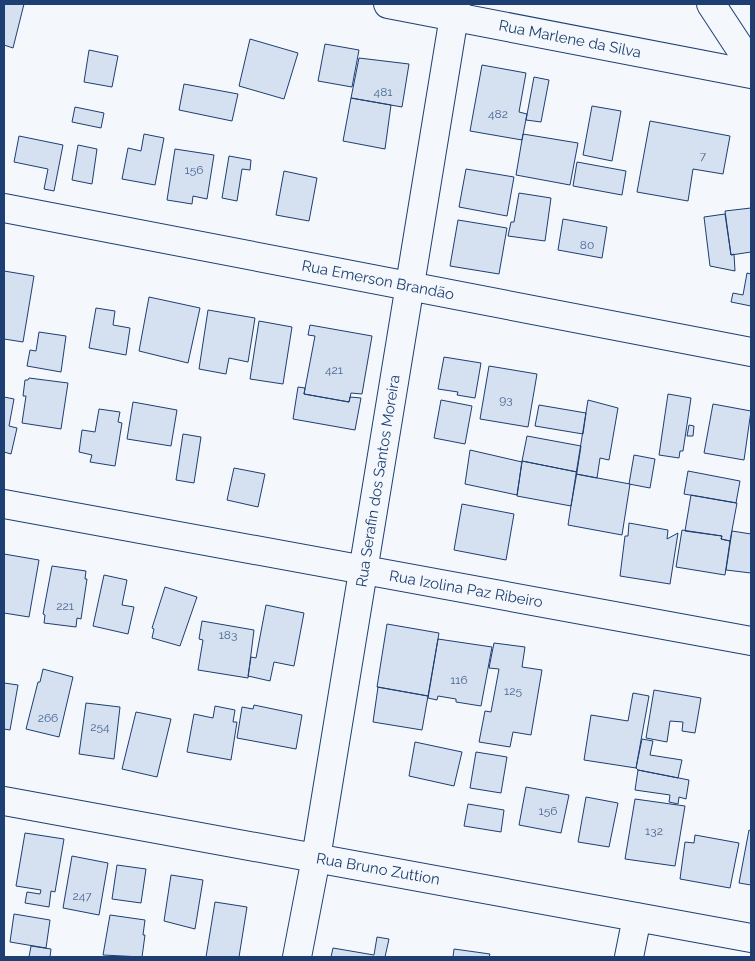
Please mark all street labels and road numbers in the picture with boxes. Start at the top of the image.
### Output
street label: Rua Marlene da Silva [497,16,643,62]
street label: Rua Emerson Brandão [300,256,456,304]
street label: Rua Serafin dos Santos Moreira [352,374,404,588]
street label: Rua Izolina Paz Ribeiro [388,567,544,611]
street label: Rua Bruno Zuttion [315,849,441,889]

